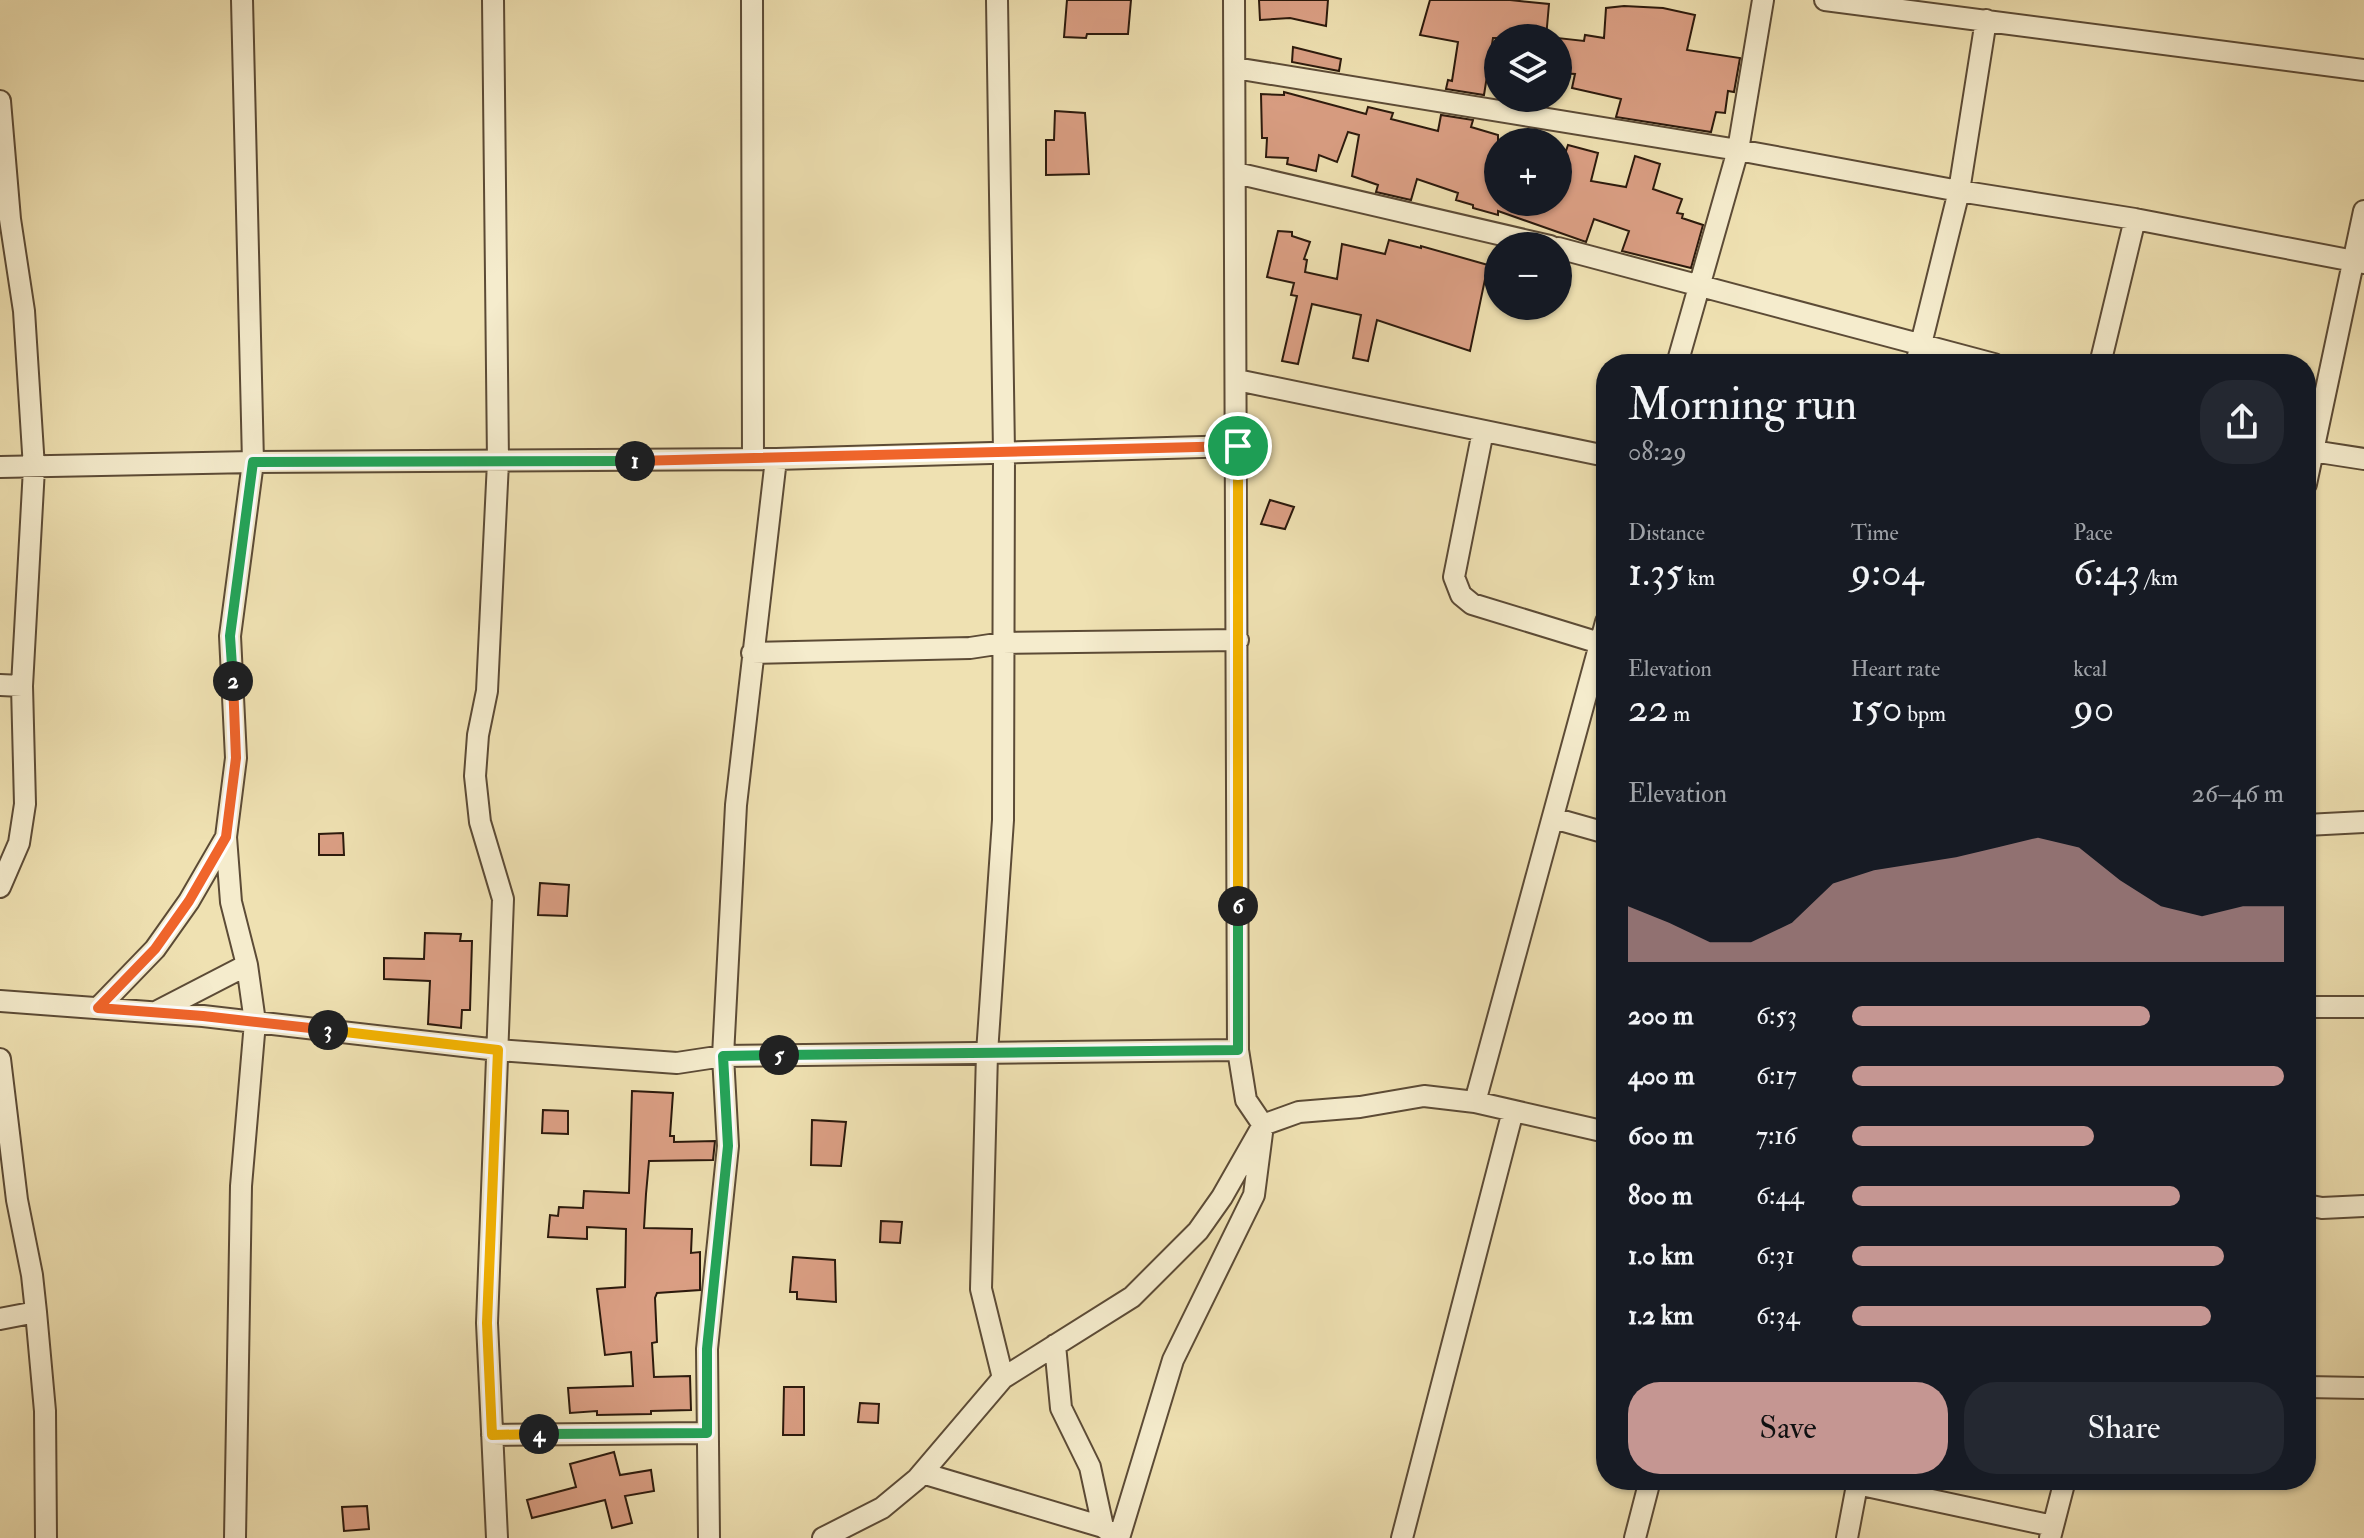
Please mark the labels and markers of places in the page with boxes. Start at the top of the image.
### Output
pin [1204,412,1272,480]
pin: 1 [615,441,655,481]
pin: 2 [213,661,253,701]
pin: 6 [1218,886,1258,926]
pin: 3 [308,1010,348,1050]
pin: 5 [759,1035,799,1075]
pin: 4 [519,1414,559,1454]

